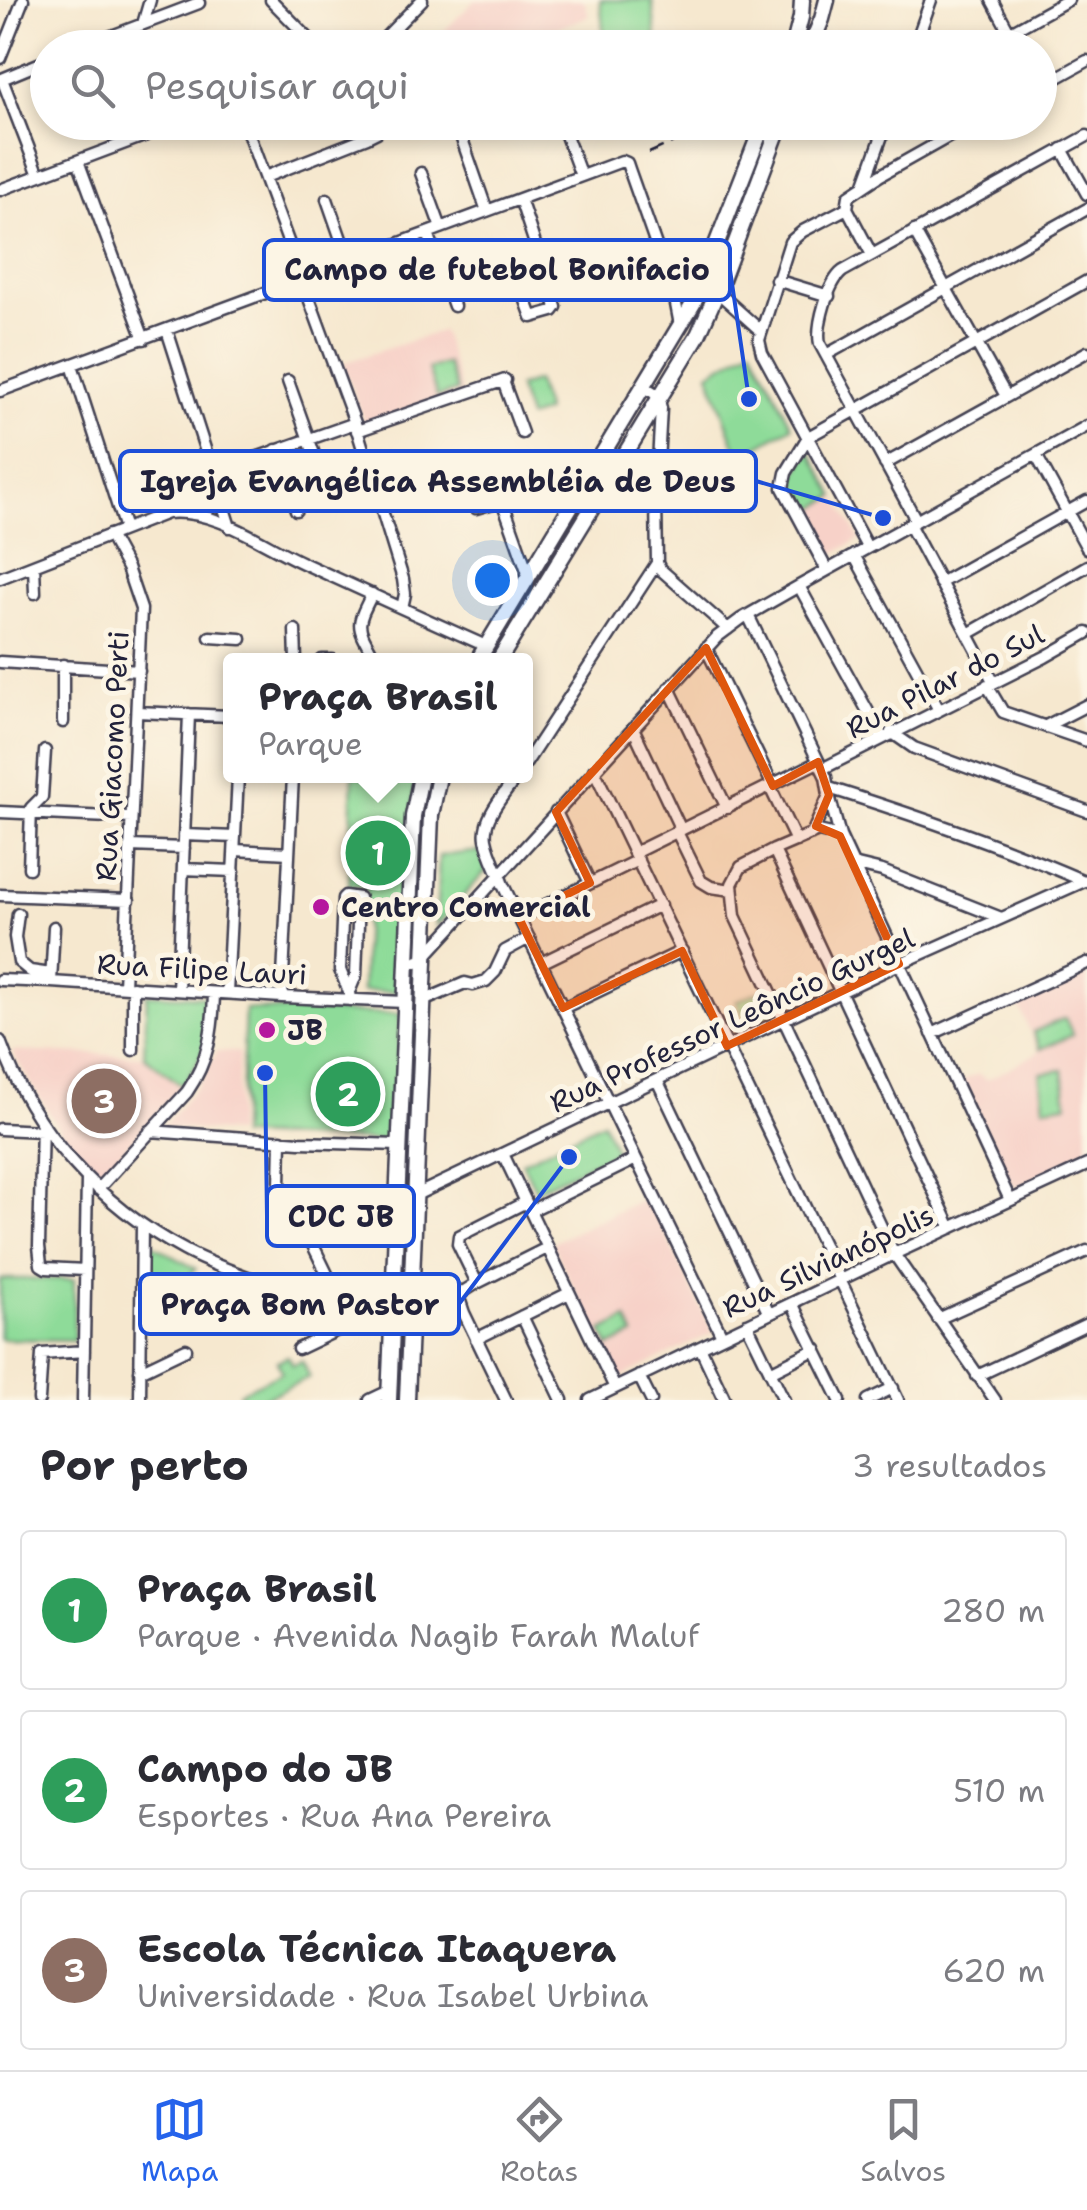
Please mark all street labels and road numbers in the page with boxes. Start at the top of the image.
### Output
street label: Rua Pilar do Sul [840,615,1051,747]
street label: Rua Giacomo Perti [86,630,138,882]
street label: Rua Professor Leôncio Gurgel [544,918,921,1121]
street label: Rua Filipe Lauri [96,945,308,993]
street label: Rua Silvianópolis [716,1195,940,1327]

